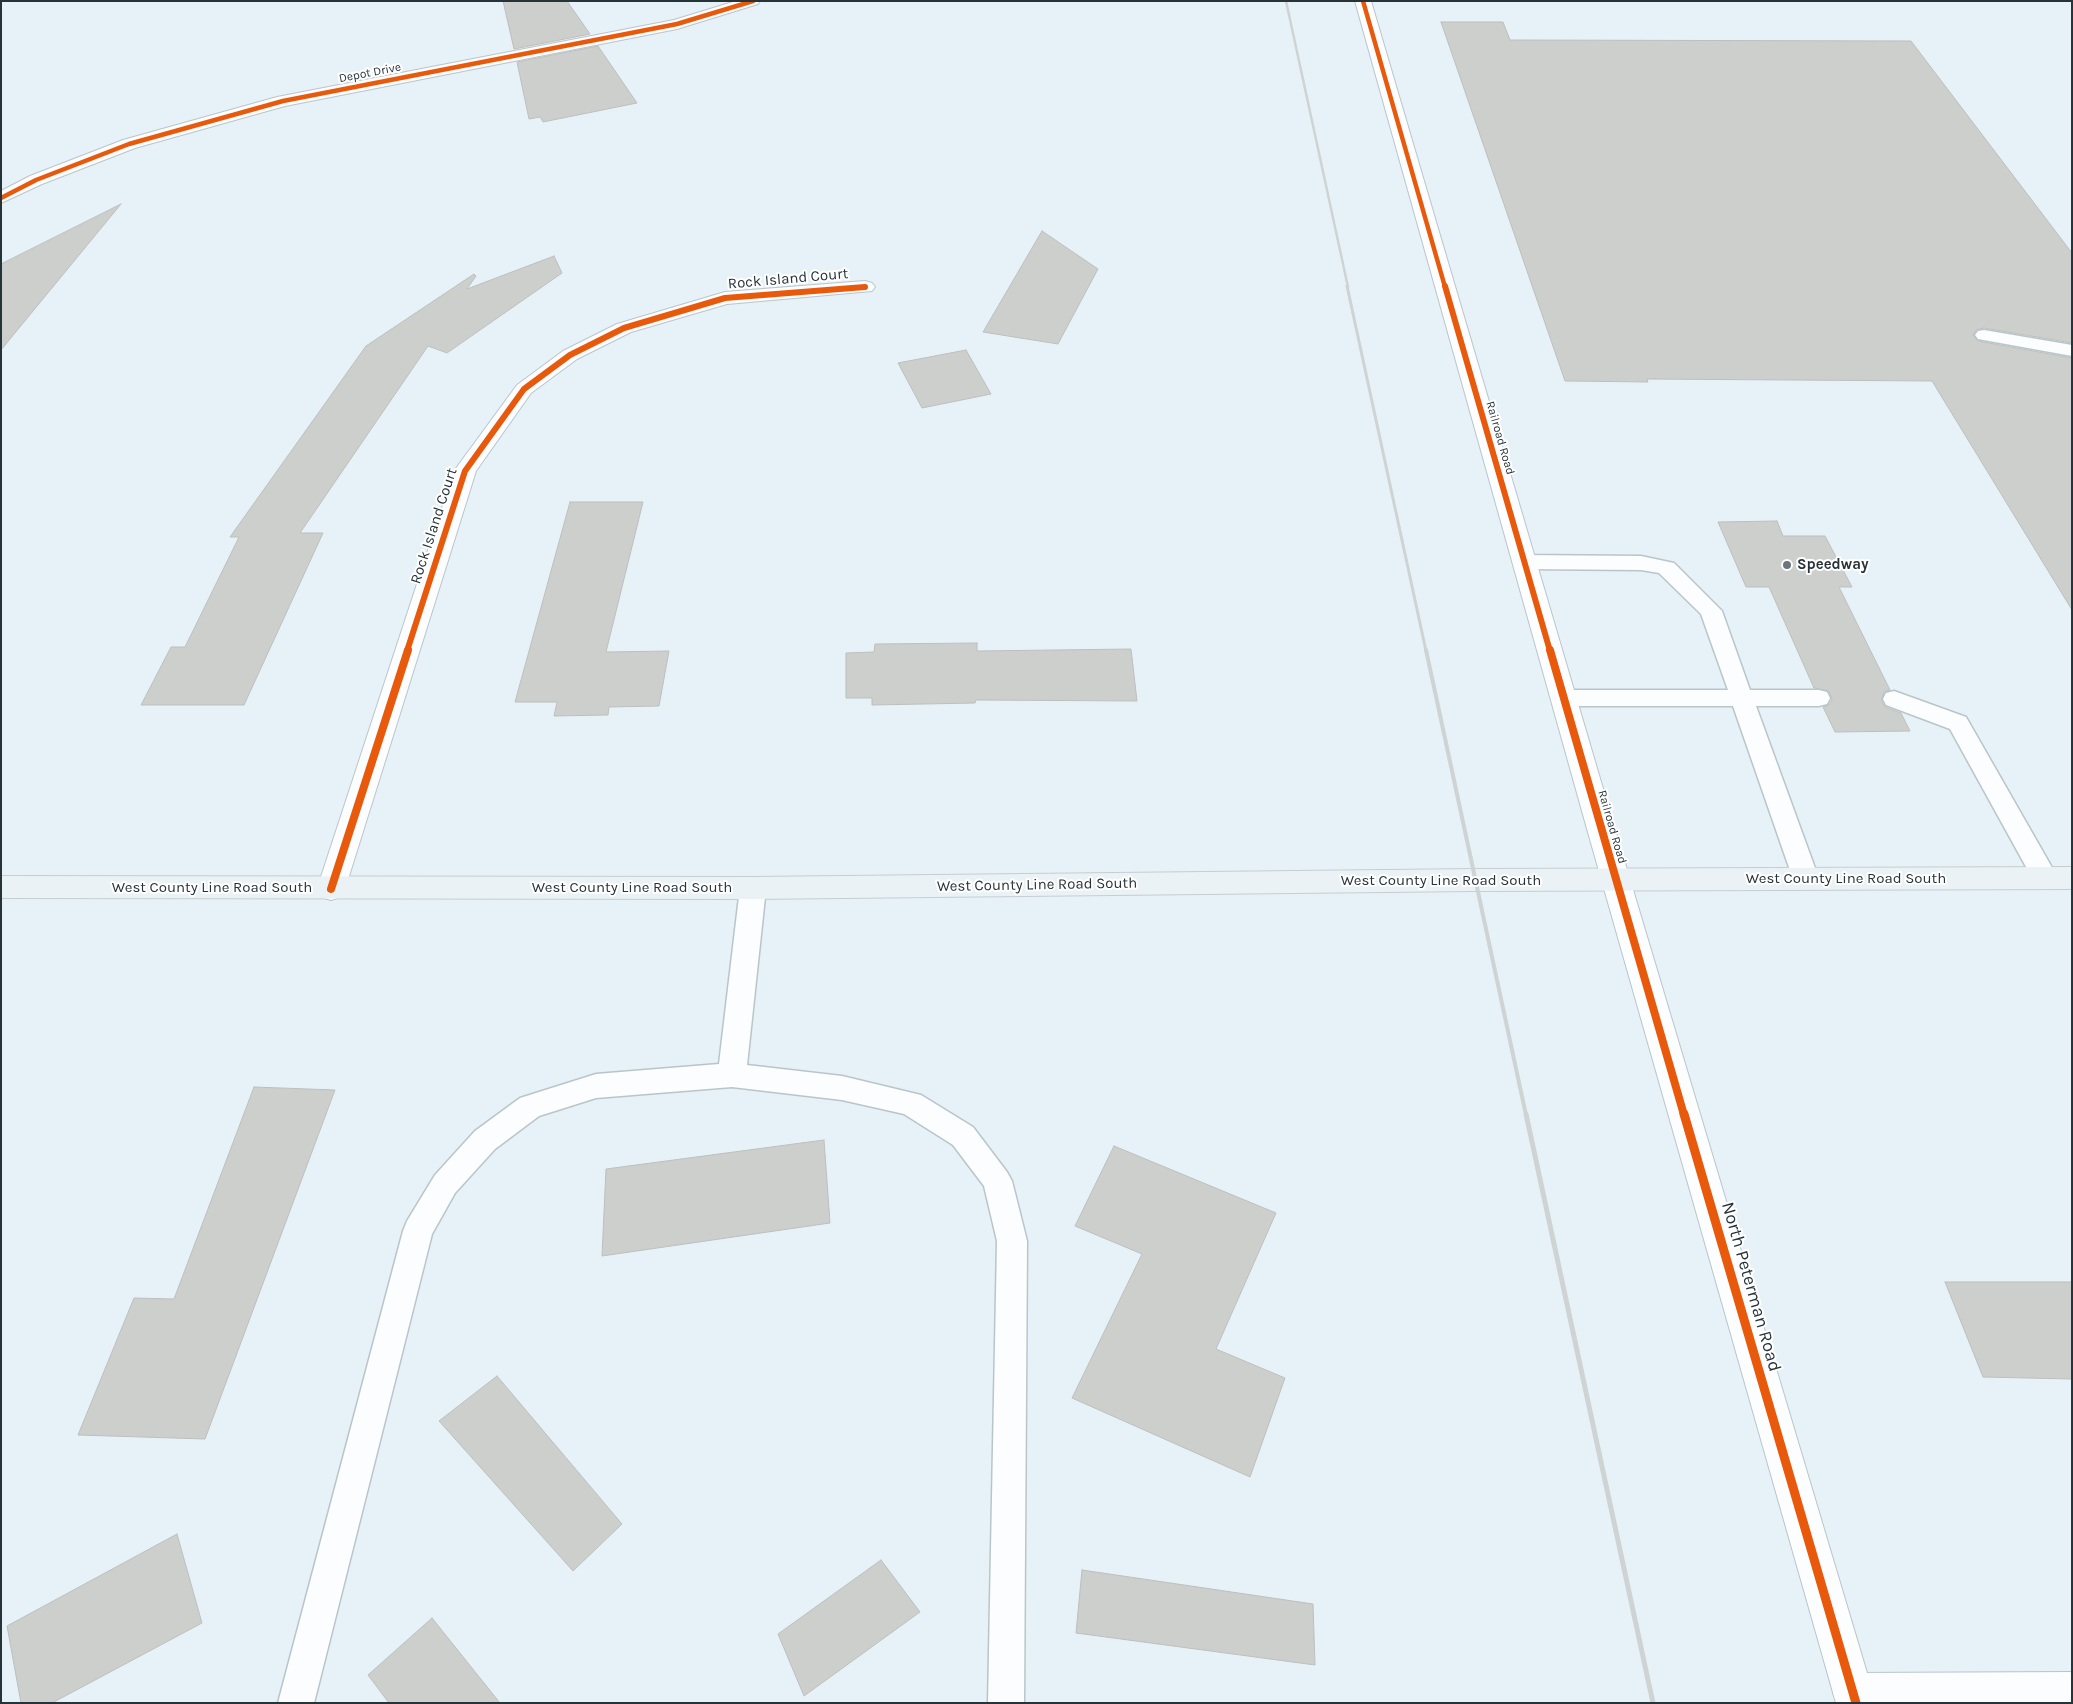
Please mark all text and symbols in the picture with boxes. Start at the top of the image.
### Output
street label: Depot Drive [338,60,402,86]
street label: Rock Island Court [727,265,849,293]
street label: Railroad Road [1483,399,1517,477]
street label: Rock Island Court [407,466,461,586]
place label: Speedway [1797,556,1869,574]
marker: Speedway [1781,559,1793,571]
street label: Railroad Road [1595,788,1629,866]
street label: West County Line Road South [1746,870,1946,888]
street label: West County Line Road South [1341,872,1541,890]
street label: West County Line Road South [937,874,1137,896]
street label: West County Line Road South [112,879,312,897]
street label: West County Line Road South [532,879,732,897]
street label: North Peterman Road [1716,1200,1786,1374]

